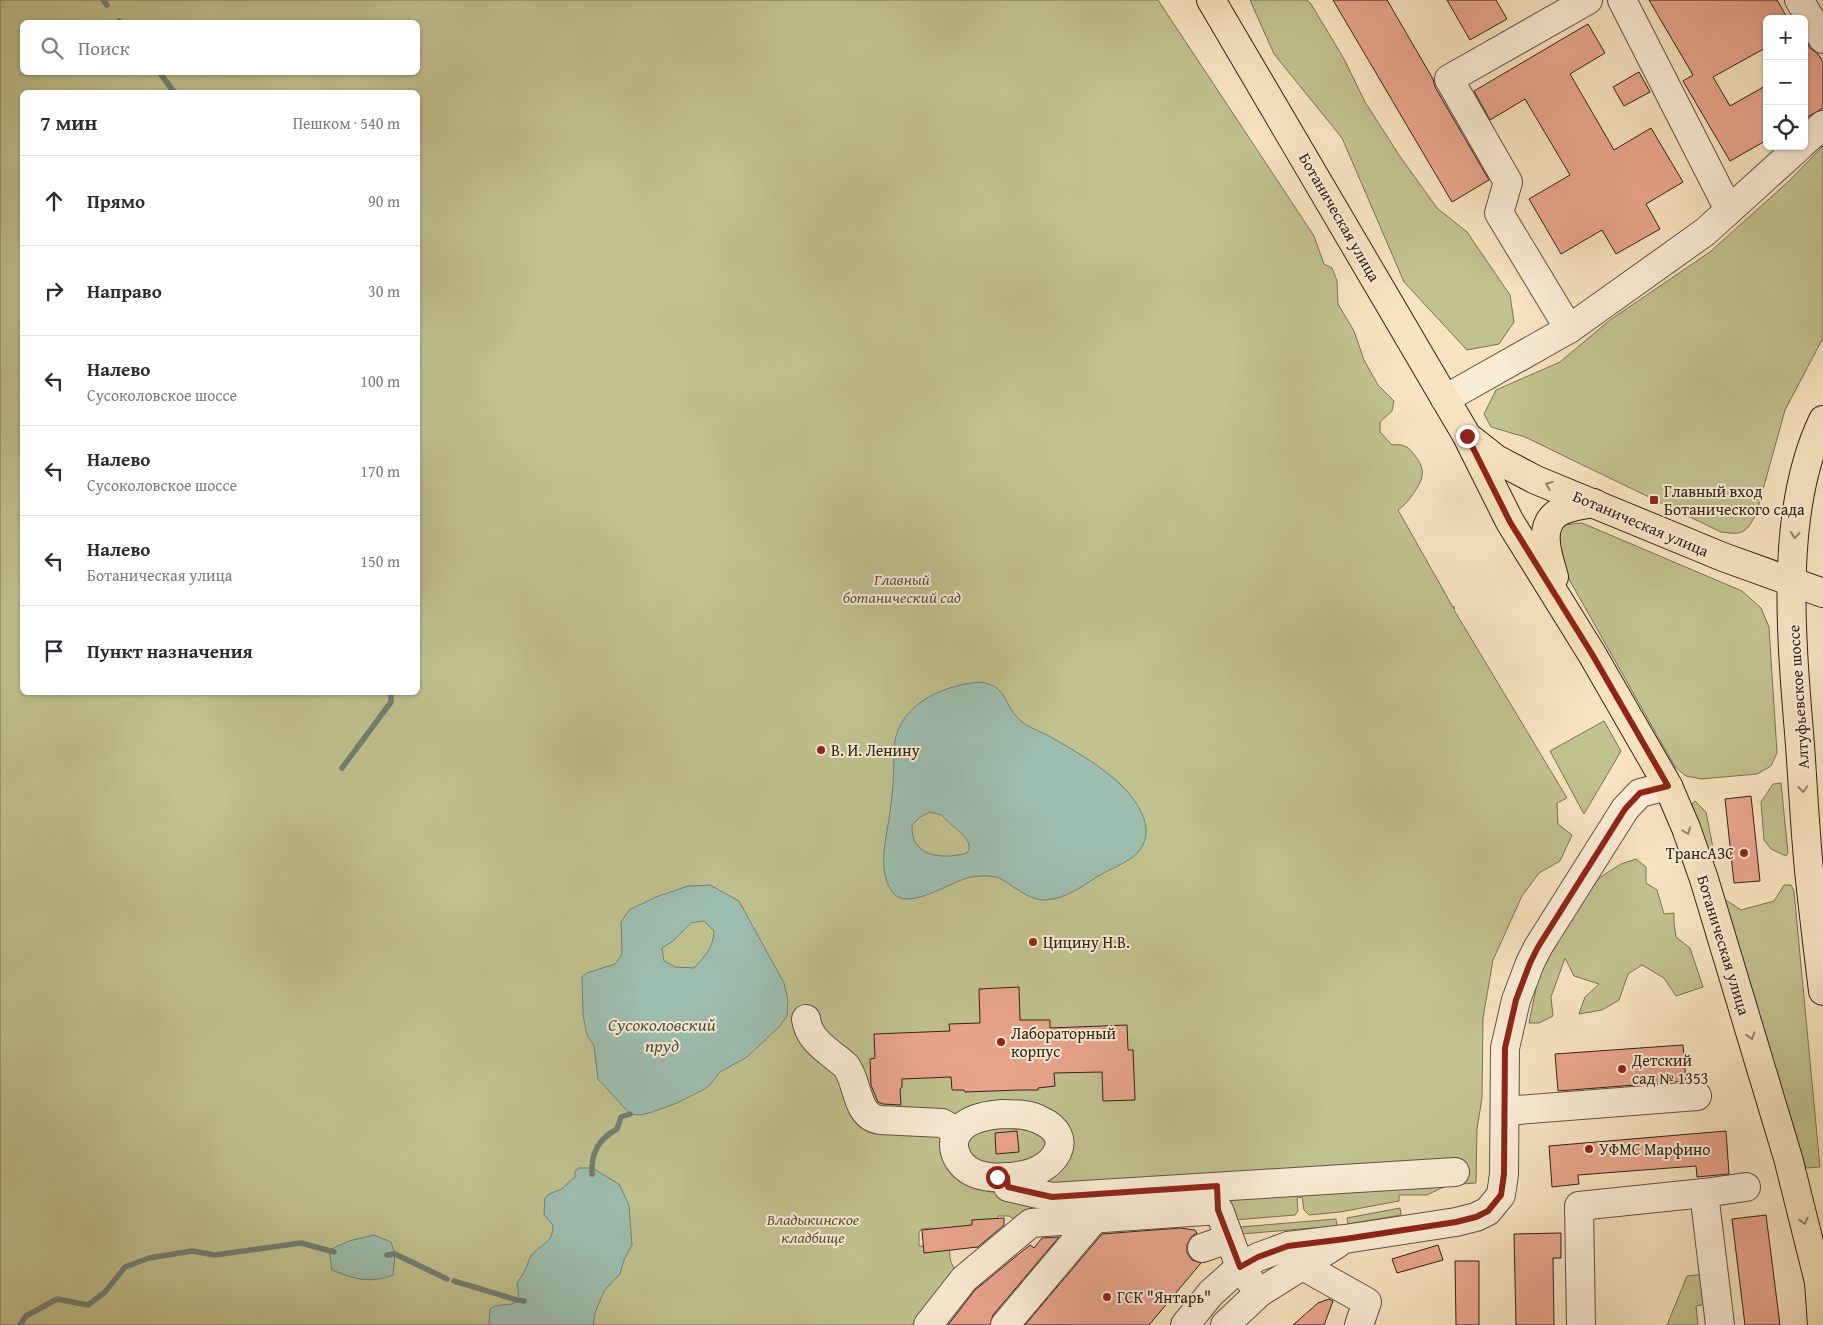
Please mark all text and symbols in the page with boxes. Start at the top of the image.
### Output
map controls [1763,15,1808,150]
button: + [1763,15,1808,60]
search box [20,20,420,75]
icon: search [38,34,66,62]
text: Поиск [78,34,130,62]
button: − [1763,60,1808,105]
button: locate [1763,105,1808,150]
text: 7 мин [40,107,97,138]
text: Пешком · 540 m [293,111,400,135]
street label: Ботаническая улица [1293,148,1387,286]
icon: ahead [40,187,68,215]
text: Прямо [87,187,145,215]
text: 90 m [368,189,400,213]
icon: right [40,277,68,305]
text: Направо [87,277,162,305]
text: 30 m [368,279,400,303]
text: Налево [87,355,150,383]
icon: left [40,367,68,395]
text: 100 m [360,369,400,393]
text: Сусоколовское шоссе [87,383,237,407]
route end [1456,425,1479,448]
text: Налево [87,445,150,473]
icon: left [40,457,68,485]
text: 170 m [360,459,400,483]
text: Сусоколовское шоссе [87,473,237,497]
place label: Главный вход Ботанического сада [1664,479,1805,521]
one-way arrow [1545,481,1554,491]
street label: Ботаническая улица [1569,484,1713,563]
marker: Главный вход Ботанического сада [1648,494,1660,506]
one-way arrow [1789,531,1800,539]
text: Налево [87,535,150,563]
icon: left [40,547,68,575]
text: 150 m [360,549,400,573]
text: Ботаническая улица [87,563,232,587]
park label: Главный ботанический сад [843,567,961,609]
street label: Алтуфьевское шоссе [1781,624,1815,770]
icon: arrive [40,637,68,665]
text: Пункт назначения [87,637,253,665]
place label: В. И. Ленину [831,738,920,762]
marker: В. И. Ленину [815,744,827,756]
one-way arrow [1798,785,1809,793]
one-way arrow [1681,826,1691,835]
place label: ТрансАЗС [1666,841,1734,865]
marker: ТрансАЗС [1738,847,1750,859]
street label: Ботаническая улица [1691,872,1757,1018]
place label: Цицину Н.В. [1043,930,1130,954]
marker: Цицину Н.В. [1027,936,1039,948]
water label: Сусоколовский пруд [608,1011,716,1059]
place label: Лабораторный корпус [1011,1021,1116,1063]
one-way arrow [1746,1031,1756,1040]
marker: Лабораторный корпус [995,1036,1007,1048]
place label: Детский сад № 1353 [1631,1048,1708,1090]
marker: Детский сад № 1353 [1616,1063,1628,1075]
place label: УФМС Марфино [1599,1137,1710,1161]
marker: УФМС Марфино [1583,1143,1595,1155]
route start [986,1166,1009,1189]
park label: Владыкинское кладбище [766,1207,860,1249]
one-way arrow [1798,1217,1809,1226]
place label: ГСК "Янтарь" [1117,1285,1211,1309]
marker: ГСК "Янтарь" [1101,1291,1113,1303]

